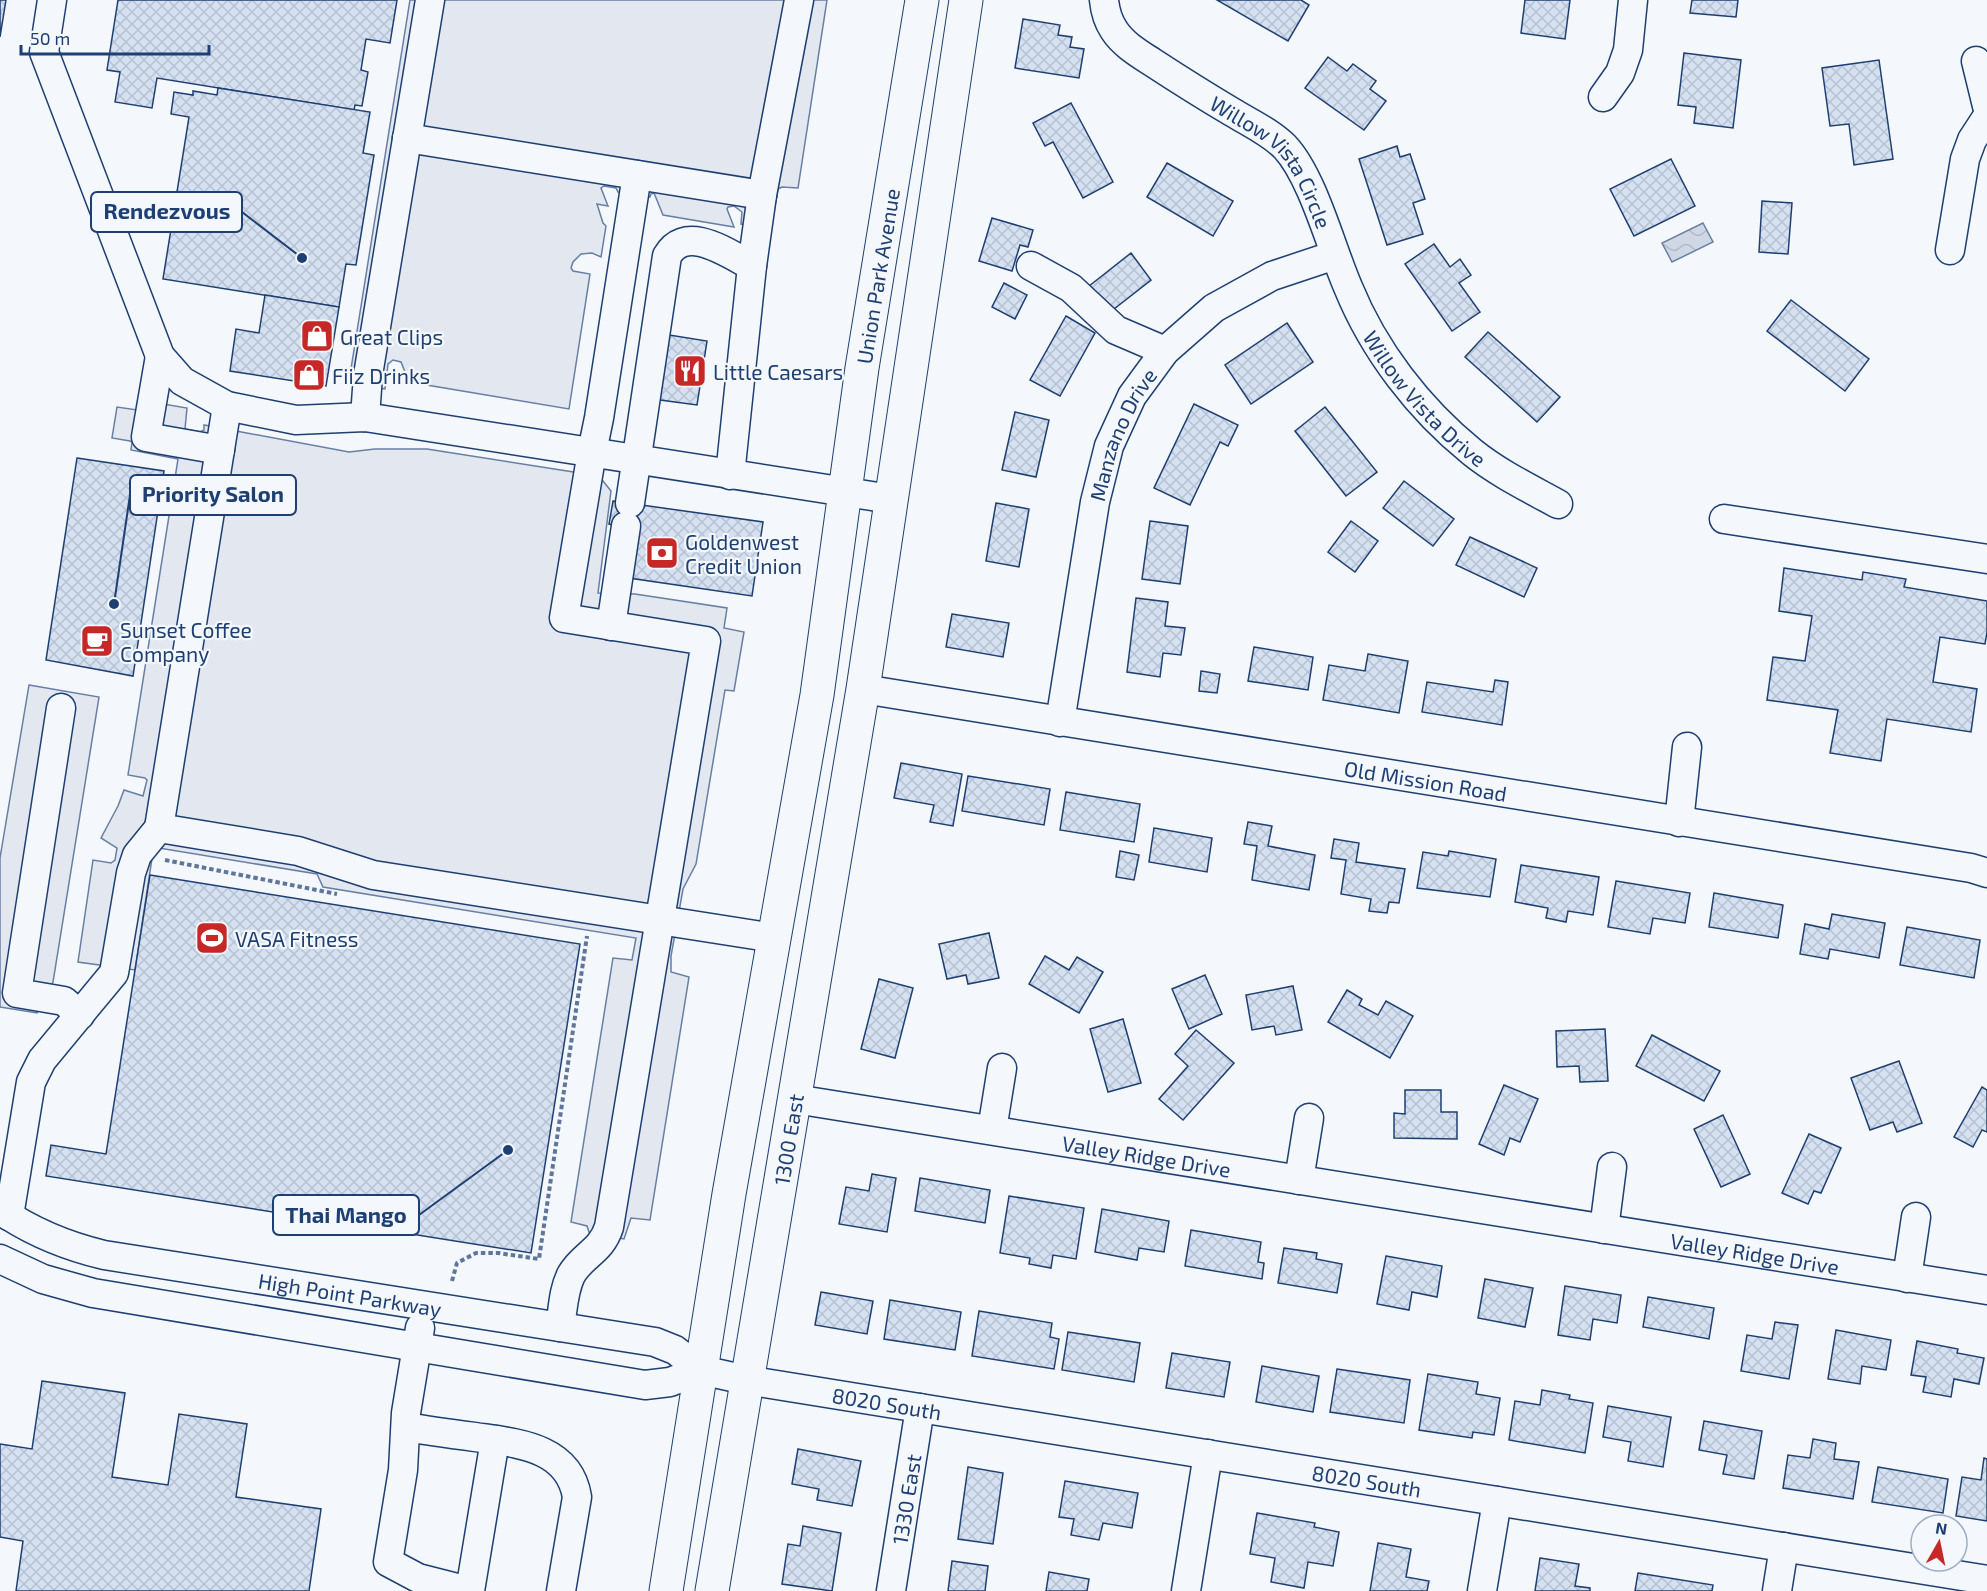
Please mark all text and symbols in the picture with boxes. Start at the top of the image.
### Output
scale bar [21,18,208,56]
text: 50 m [30,27,70,49]
street label: Willow Vista Circle [1206,90,1337,232]
street label: Union Park Avenue [850,186,904,366]
callout: Rendezvous [91,192,242,232]
text: Rendezvous [104,197,230,223]
shop icon: Great Clips [299,318,335,354]
place label: Great Clips [340,324,443,349]
street label: Willow Vista Drive [1359,326,1491,471]
restaurant icon: Little Caesars [672,353,708,389]
shop icon: Fiiz Drinks [291,357,327,393]
place label: Little Caesars [713,359,843,384]
place label: Fiiz Drinks [332,363,430,388]
street label: Manzano Drive [1083,363,1161,503]
callout: Priority Salon [130,475,296,515]
text: Priority Salon [142,480,284,507]
place label: Goldenwest Credit Union [685,529,802,578]
bank icon: Goldenwest Credit Union [644,535,680,571]
place label: Sunset Coffee Company [120,617,252,666]
cafe icon: Sunset Coffee Company [79,623,115,659]
street label: Old Mission Road [1343,754,1509,805]
sports icon: VASA Fitness [194,920,230,956]
place label: VASA Fitness [235,926,359,951]
street label: 1300 East [768,1092,808,1187]
street label: Valley Ridge Drive [1060,1129,1233,1181]
callout: Thai Mango [273,1195,419,1235]
text: Thai Mango [285,1201,407,1227]
street label: Valley Ridge Drive [1669,1227,1841,1279]
street label: High Point Parkway [257,1267,443,1321]
street label: 8020 South [830,1382,944,1424]
street label: 1330 East [886,1452,925,1546]
street label: 8020 South [1310,1459,1423,1501]
north arrow [1909,1513,1969,1573]
text: N [1934,1517,1949,1538]

